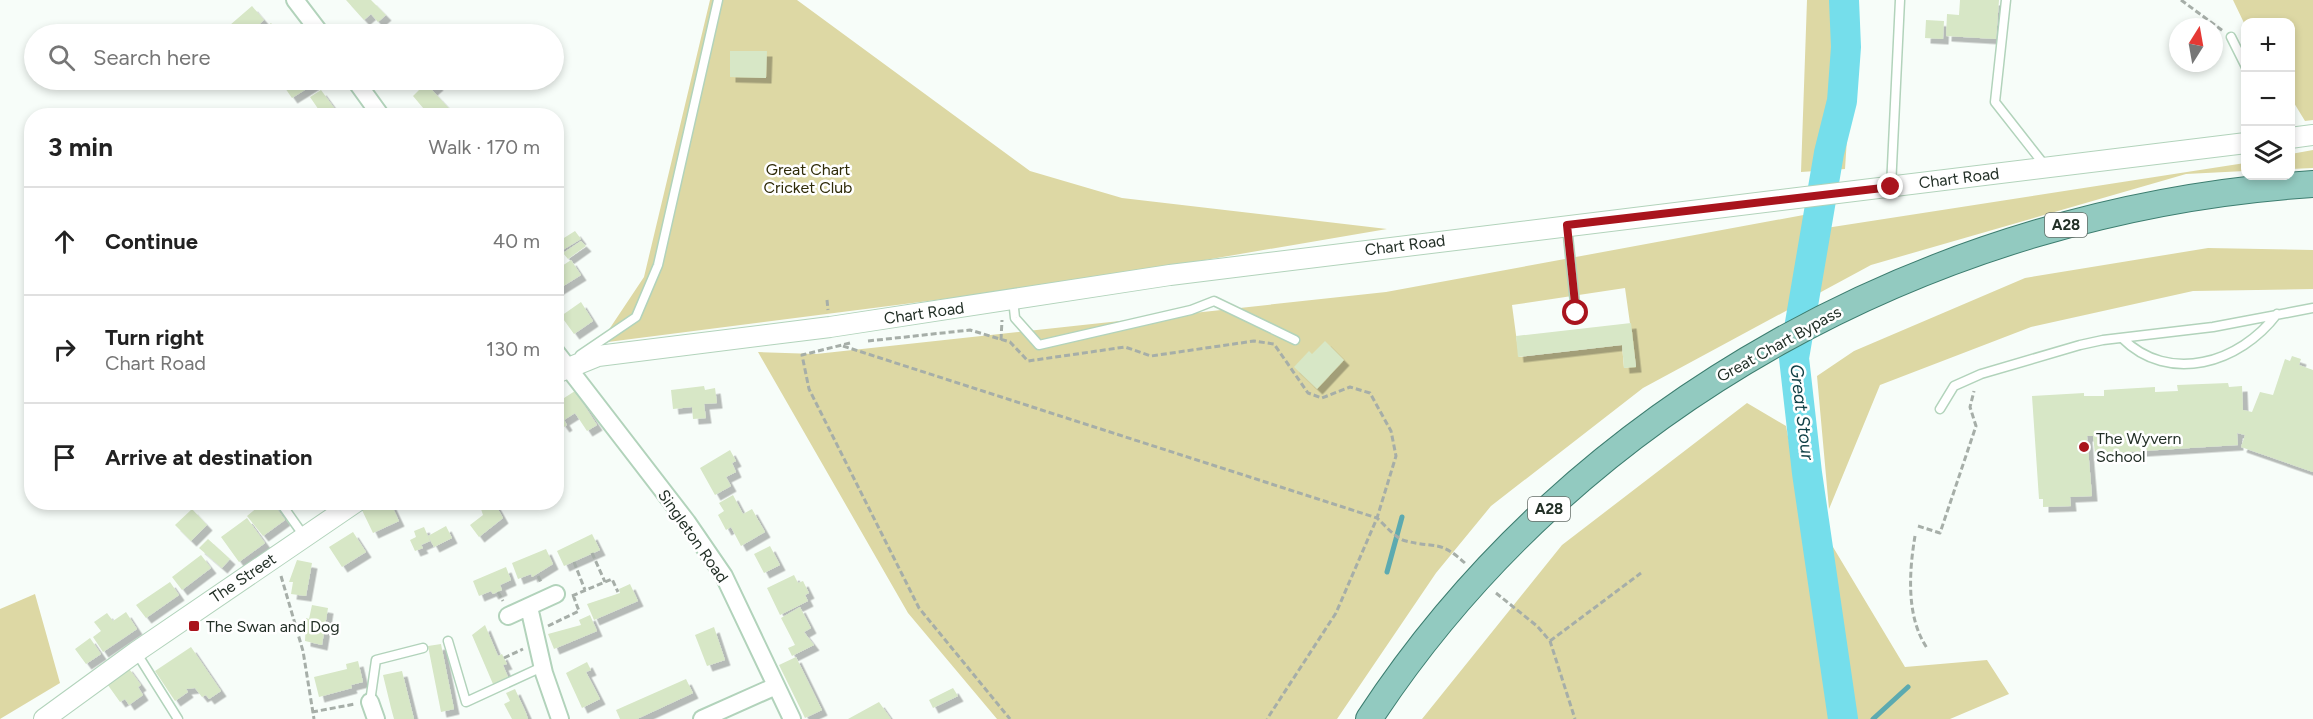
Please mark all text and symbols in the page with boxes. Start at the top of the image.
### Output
north arrow [2169,18,2223,72]
map controls [2241,18,2295,180]
button: + [2241,18,2295,72]
search box [24,24,564,90]
icon: search [45,41,78,74]
text: Search here [93,44,211,71]
button: − [2241,72,2295,126]
button: layers [2241,126,2295,180]
text: 3 min [48,131,113,163]
text: Walk · 170 m [429,135,540,159]
park label: Great Chart Cricket Club [764,160,853,197]
street label: Chart Road [1918,164,2000,192]
route end [1877,173,1903,199]
road number: A28 [2045,213,2087,237]
icon: ahead [48,225,81,258]
text: Continue [105,228,198,255]
text: 40 m [493,229,540,253]
street label: Chart Road [1364,231,1446,259]
street label: Chart Road [883,298,965,328]
route start [1562,299,1588,325]
street label: Great Chart Bypass [1714,302,1844,386]
text: Turn right [105,324,204,351]
icon: right [48,333,81,366]
text: 130 m [486,337,540,361]
text: Chart Road [105,351,206,375]
water label: Great Stour [1785,363,1819,462]
place label: The Wyvern School [2096,429,2181,466]
marker: The Wyvern School [2077,440,2091,454]
icon: arrive [48,441,81,474]
text: Arrive at destination [105,444,313,471]
street label: Singleton Road [654,486,732,586]
road number: A28 [1528,497,1570,521]
street label: The Street [206,549,280,607]
place label: The Swan and Dog [206,617,340,636]
marker: The Swan and Dog [187,619,201,633]

